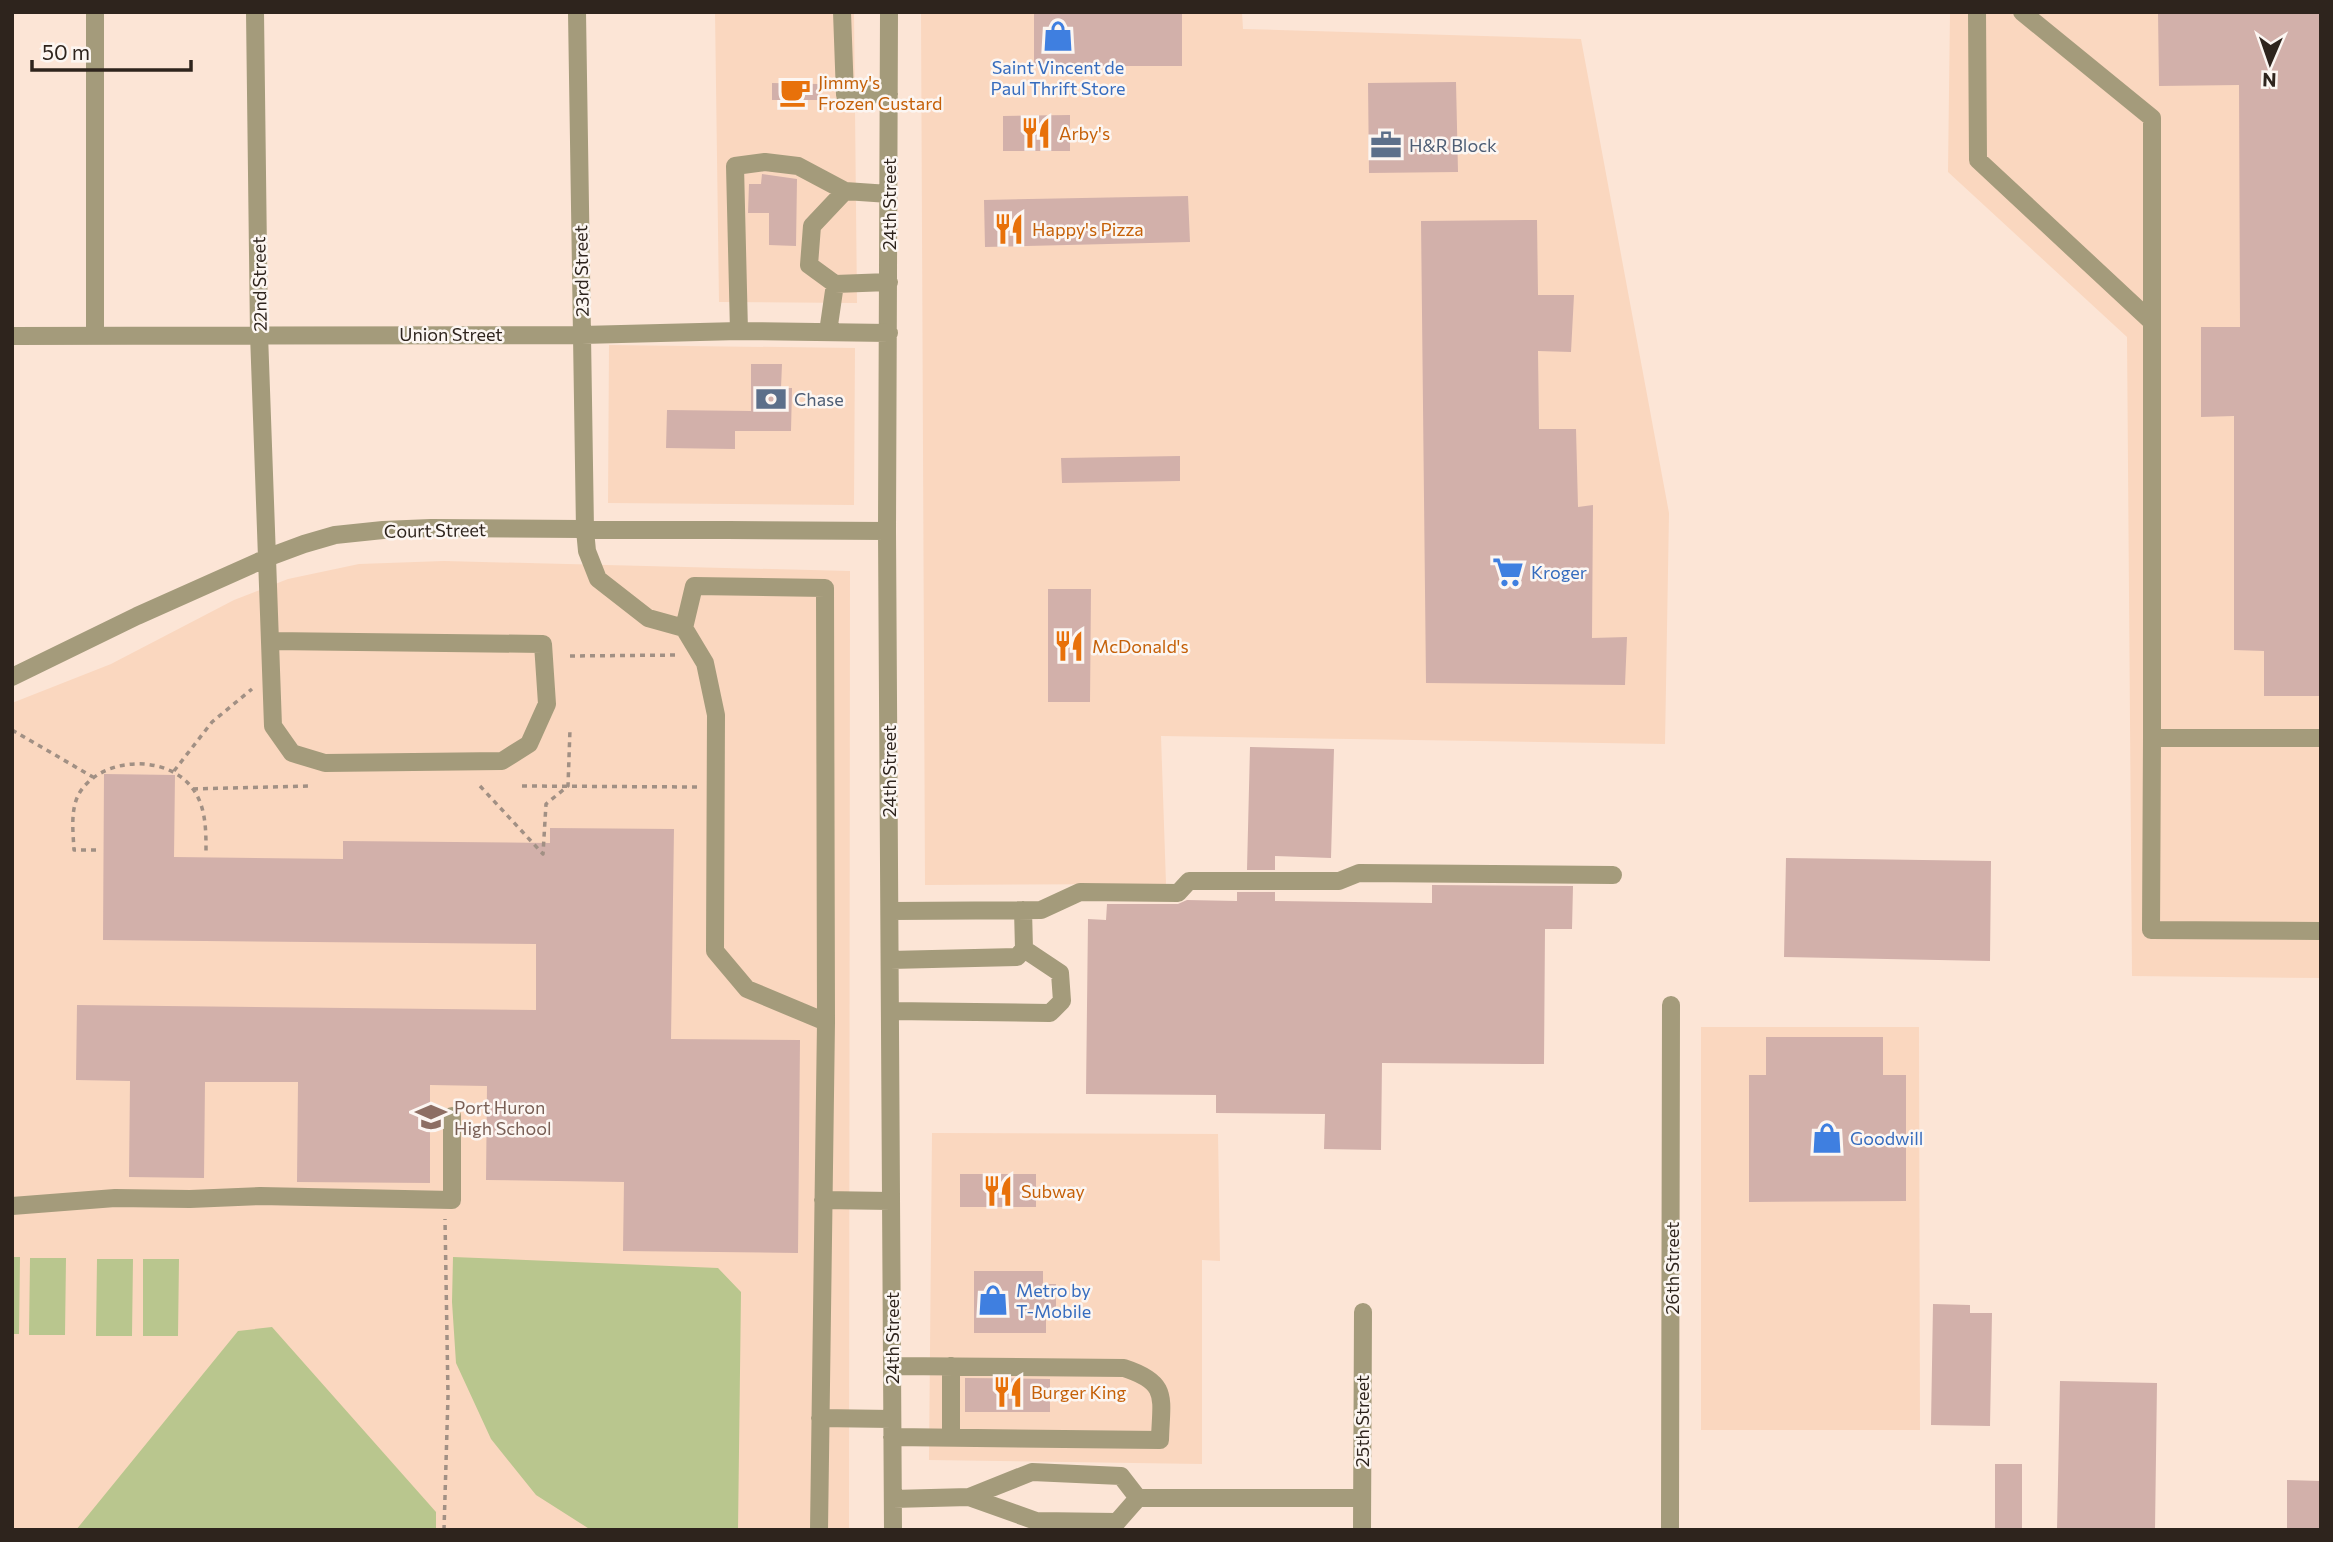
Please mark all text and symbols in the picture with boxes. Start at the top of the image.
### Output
shop icon: Saint Vincent de Paul Thrift Store [1041,19,1075,53]
scale bar [32,28,191,72]
north arrow [2235,28,2305,98]
text: 50 m [42,39,90,64]
place label: Saint Vincent de Paul Thrift Store [990,56,1126,99]
text: N [2262,69,2277,92]
place label: Jimmy's Frozen Custard [818,71,942,114]
cafe icon: Jimmy's Frozen Custard [778,75,812,109]
restaurant icon: Arby's [1019,116,1053,150]
place label: Arby's [1059,122,1110,144]
office icon: H&R Block [1369,128,1403,162]
place label: H&R Block [1409,134,1497,156]
street label: 24th Street [878,158,900,250]
restaurant icon: Happy's Pizza [992,212,1026,246]
place label: Happy's Pizza [1032,218,1144,240]
street label: 23rd Street [569,225,593,317]
street label: 22nd Street [247,236,271,332]
street label: Union Street [399,323,503,345]
bank icon: Chase [754,382,788,416]
place label: Chase [794,388,844,410]
street label: Court Street [384,518,486,542]
supermarket icon: Kroger [1491,555,1525,589]
place label: Kroger [1531,561,1587,583]
restaurant icon: McDonald's [1052,629,1086,663]
place label: McDonald's [1092,635,1189,657]
street label: 24th Street [878,725,900,817]
place label: Port Huron High School [454,1096,552,1139]
school or university icon: Port Huron High School [414,1100,448,1134]
shop icon: Goodwill [1810,1121,1844,1155]
place label: Goodwill [1850,1127,1923,1149]
restaurant icon: Subway [981,1174,1015,1208]
place label: Subway [1021,1180,1085,1202]
street label: 26th Street [1661,1222,1683,1314]
place label: Metro by T-Mobile [1016,1279,1091,1322]
shop icon: Metro by T-Mobile [976,1283,1010,1317]
street label: 24th Street [881,1292,903,1384]
restaurant icon: Burger King [991,1375,1025,1409]
street label: 25th Street [1351,1375,1373,1467]
place label: Burger King [1031,1381,1127,1403]

